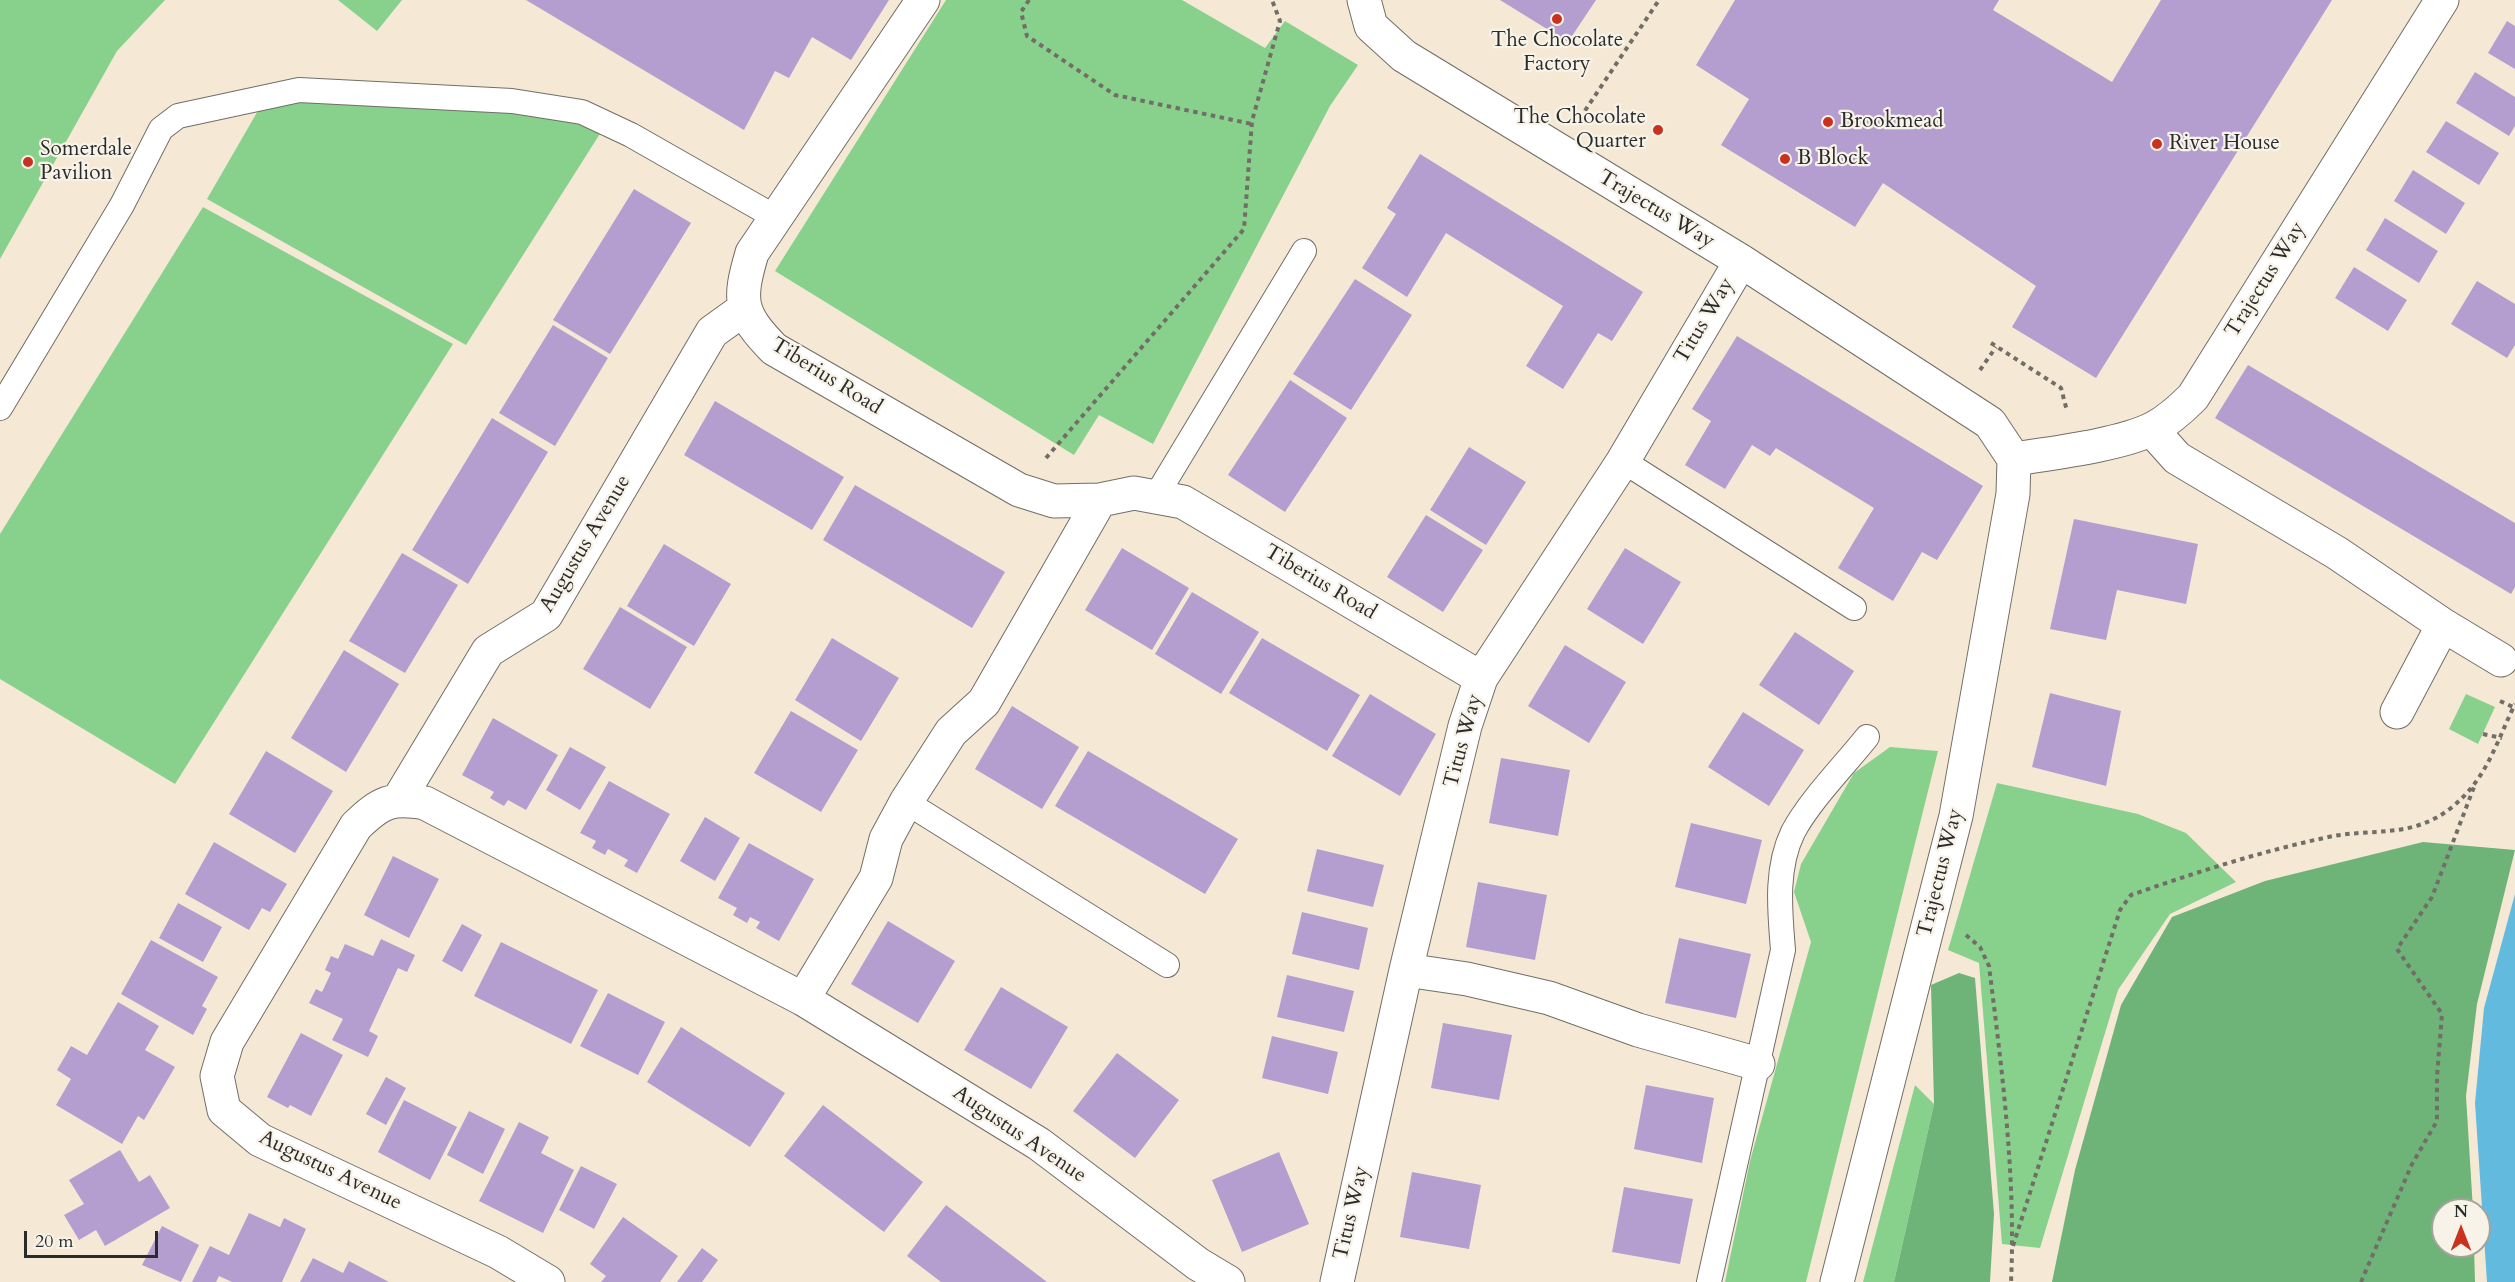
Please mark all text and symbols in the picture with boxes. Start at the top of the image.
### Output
marker: The Chocolate Factory [1550,12,1564,26]
place label: The Chocolate Factory [1491,28,1623,78]
place label: The Chocolate Quarter [1513,105,1646,155]
place label: Brookmead [1840,109,1943,135]
marker: Brookmead [1821,115,1835,129]
marker: The Chocolate Quarter [1651,123,1665,137]
place label: River House [2169,131,2280,157]
place label: Somerdale Pavilion [40,137,132,187]
marker: River House [2150,137,2164,151]
place label: B Block [1797,146,1869,172]
marker: B Block [1778,152,1792,166]
marker: Somerdale Pavilion [21,155,35,169]
street label: Trajectus Way [1593,165,1719,255]
street label: Trajectus Way [2221,218,2311,342]
street label: Titus Way [1670,274,1740,368]
street label: Tiberius Road [766,333,886,421]
street label: Augustus Avenue [535,471,637,617]
street label: Tiberius Road [1260,540,1380,626]
street label: Titus Way [1439,692,1489,790]
street label: Trajectus Way [1913,806,1969,940]
street label: Augustus Avenue [947,1081,1091,1189]
street label: Augustus Avenue [255,1126,405,1216]
street label: Titus Way [1329,1164,1375,1262]
north arrow [2431,1198,2491,1258]
text: N [2454,1201,2468,1223]
scale bar [27,1219,160,1257]
text: 20 m [35,1229,74,1254]

